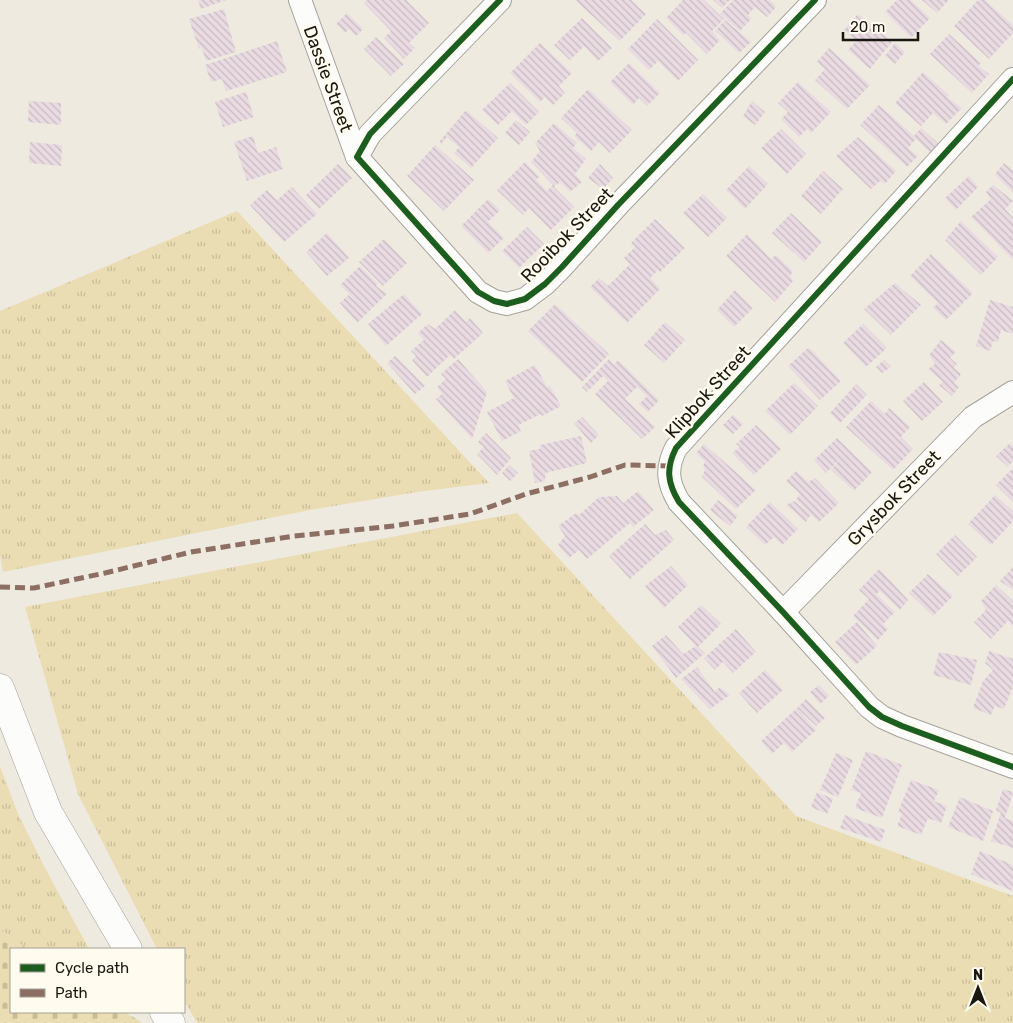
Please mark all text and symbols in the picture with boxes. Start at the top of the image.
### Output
scale bar [843,10,918,42]
text: 20 m [850,18,885,36]
street label: Dassie Street [299,23,357,135]
street label: Rooibok Street [516,183,618,287]
street label: Klipbok Street [661,341,755,443]
street label: Grysbok Street [843,446,945,550]
legend [10,948,185,1013]
text: Cycle path [55,959,129,977]
north arrow [953,963,1003,1013]
text: N [973,967,983,984]
text: Path [55,984,88,1002]

